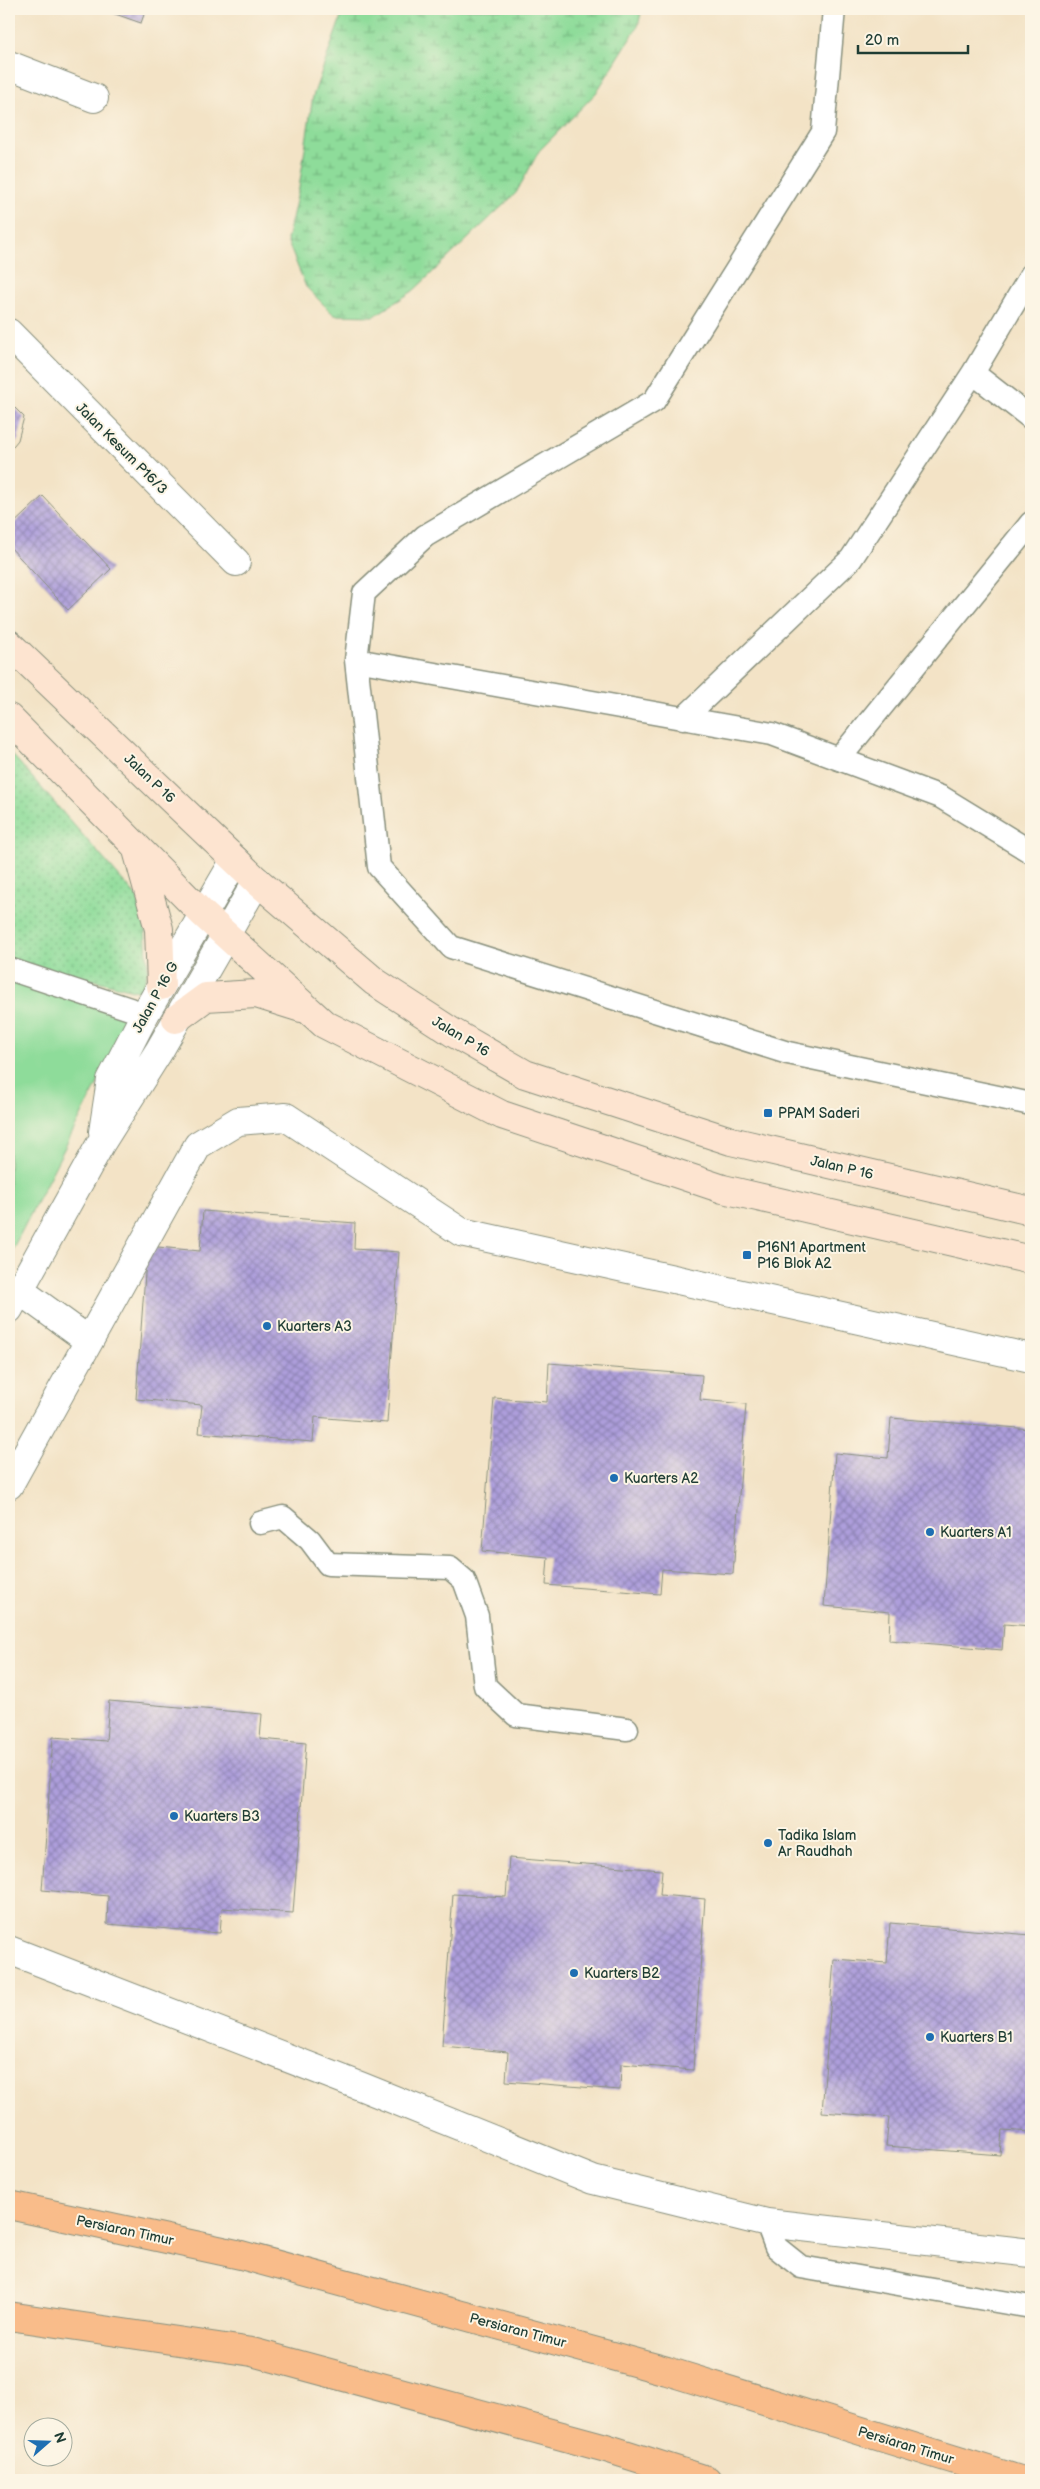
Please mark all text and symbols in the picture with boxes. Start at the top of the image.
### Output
scale bar [858,22,968,54]
text: 20 m [865,31,899,50]
street label: Jalan Kesum P16/3 [72,399,171,498]
street label: Jalan P 16 [120,750,179,807]
street label: Jalan P 16 G [129,958,182,1036]
street label: Jalan P 16 [429,1013,493,1060]
place label: PPAM Saderi [778,1105,860,1122]
marker: PPAM Saderi [762,1107,774,1119]
street label: Jalan P 16 [809,1152,875,1183]
place label: P16N1 Apartment P16 Blok A2 [757,1239,866,1272]
marker: P16N1 Apartment P16 Blok A2 [741,1249,753,1261]
place label: Kuarters A3 [277,1318,352,1335]
marker: Kuarters A3 [261,1320,273,1332]
place label: Kuarters A2 [624,1470,699,1487]
marker: Kuarters A2 [608,1472,620,1484]
place label: Kuarters A1 [940,1524,1012,1541]
marker: Kuarters A1 [924,1526,936,1538]
place label: Kuarters B3 [184,1808,260,1825]
marker: Kuarters B3 [168,1810,180,1822]
place label: Tadika Islam Ar Raudhah [778,1827,856,1860]
marker: Tadika Islam Ar Raudhah [762,1837,774,1849]
place label: Kuarters B2 [584,1965,660,1982]
marker: Kuarters B2 [568,1967,580,1979]
place label: Kuarters B1 [940,2029,1013,2046]
marker: Kuarters B1 [924,2031,936,2043]
street label: Persiaran Timur [75,2212,176,2249]
street label: Persiaran Timur [468,2309,569,2352]
north arrow [22,2416,72,2466]
street label: Persiaran Timur [856,2423,957,2468]
text: N [50,2430,70,2446]

